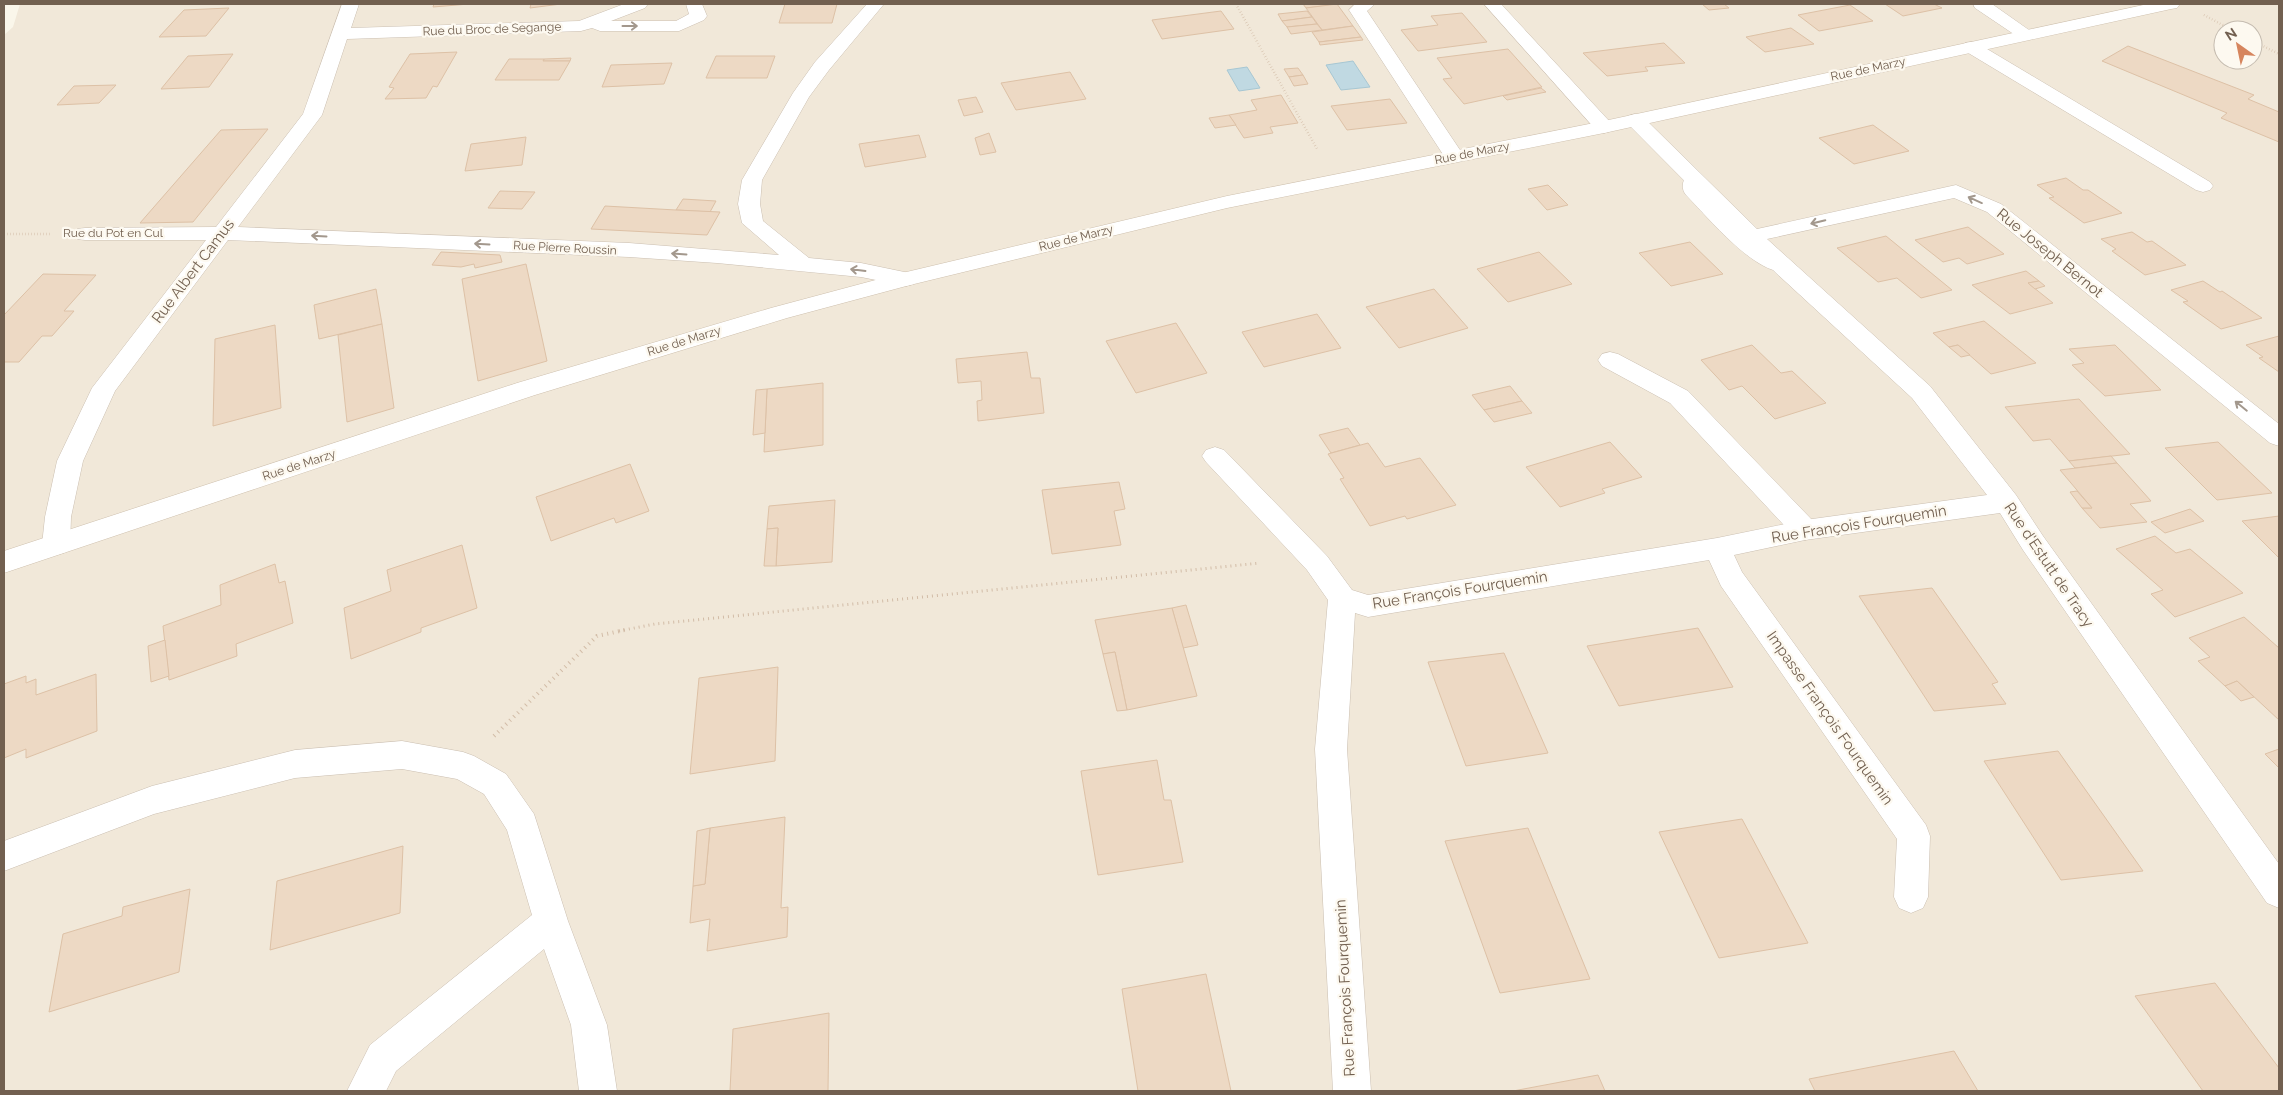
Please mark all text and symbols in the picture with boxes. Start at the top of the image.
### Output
street label: Rue du Broc de Segange [422,20,562,38]
north arrow [2213,20,2263,70]
one-way arrow [622,21,638,31]
text: N [2222,24,2240,44]
street label: Rue de Marzy [1829,54,1907,84]
street label: Rue de Marzy [1433,139,1511,167]
one-way arrow [1968,194,1983,204]
street label: Rue Joseph Bernot [1993,205,2107,301]
street label: Rue Albert Camus [148,215,238,327]
one-way arrow [1811,217,1827,227]
street label: Rue de Marzy [1037,222,1115,254]
street label: Rue du Pot en Cul [63,226,164,240]
one-way arrow [312,232,328,241]
street label: Rue Pierre Roussin [513,238,617,258]
one-way arrow [474,239,490,248]
one-way arrow [671,249,687,258]
one-way arrow [850,265,866,275]
street label: Rue de Marzy [646,323,723,359]
one-way arrow [2235,401,2248,412]
street label: Rue de Marzy [261,446,338,483]
street label: Rue d'Estutt de Tracy [2001,499,2097,631]
street label: Rue François Fourquemin [1770,501,1948,547]
street label: Rue François Fourquemin [1371,567,1549,613]
street label: Impasse François Fourquemin [1763,628,1897,808]
street label: Rue François Fourquemin [1331,899,1359,1077]

